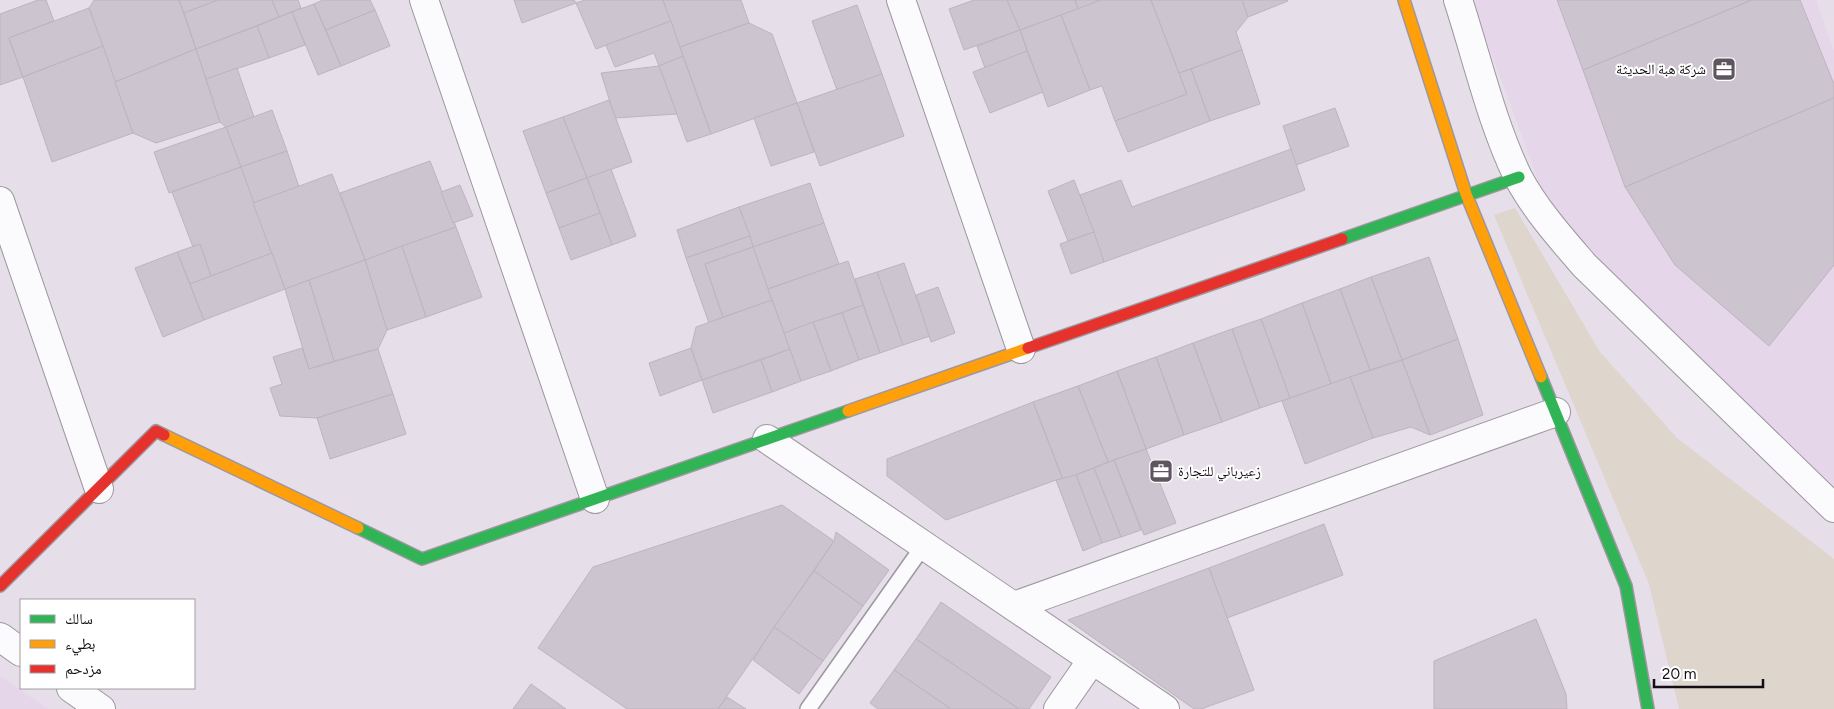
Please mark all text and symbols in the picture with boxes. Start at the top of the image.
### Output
office icon: شركة هبة الحديثة [1711,56,1737,82]
place label: شركة هبة الحديثة [1616,61,1706,78]
office icon: زعيرباني للتجارة [1148,458,1174,484]
place label: زعيرباني للتجارة [1178,463,1261,482]
legend [20,599,195,689]
text: سالك [65,610,93,628]
text: بطيء [65,635,95,656]
scale bar [1654,656,1763,688]
text: مزدحم [65,660,102,679]
text: 20 m [1662,665,1696,683]

